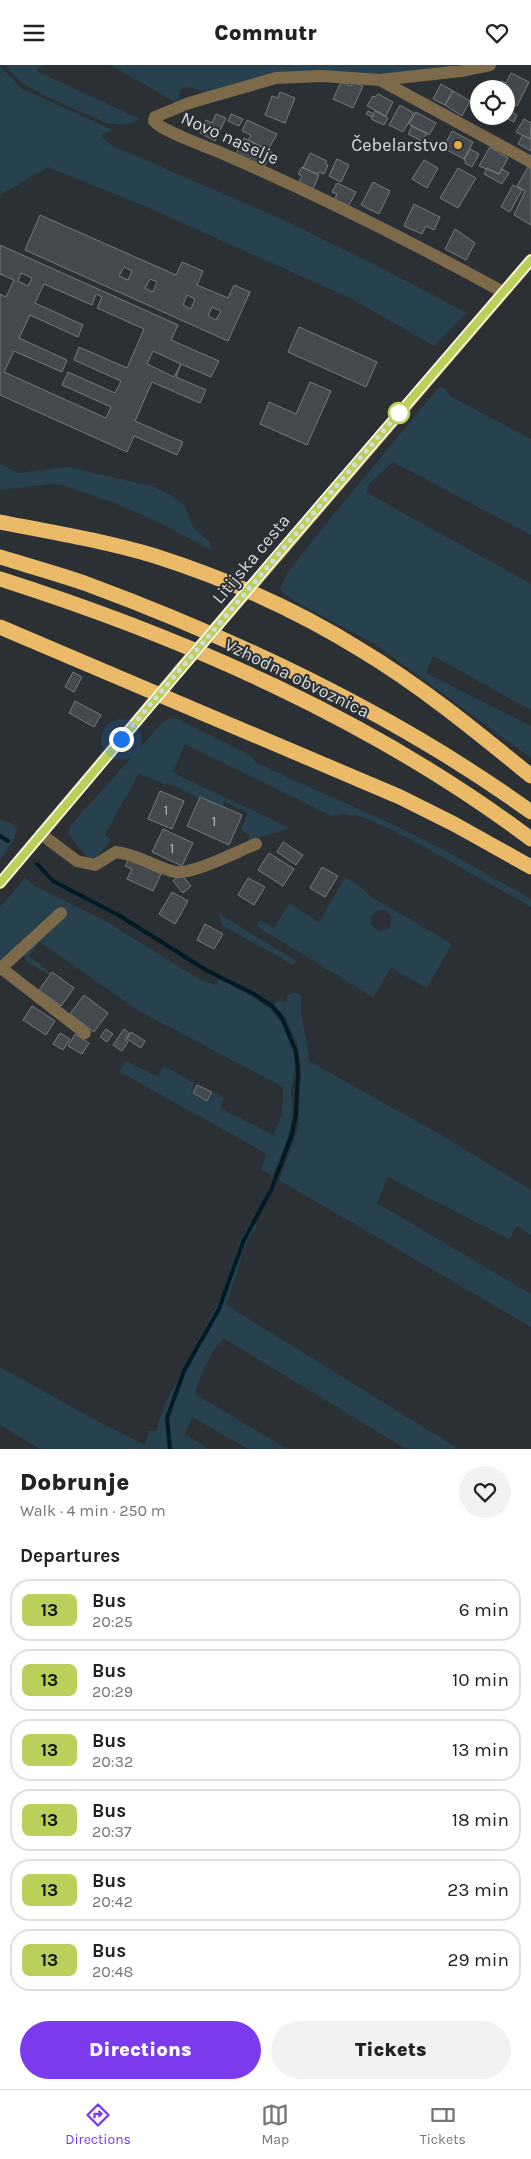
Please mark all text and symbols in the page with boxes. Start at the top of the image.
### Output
icon: menu [20,19,48,47]
icon: heart [483,19,511,47]
text: Commutr [214,20,317,46]
map controls [470,80,515,125]
button: locate [470,80,515,125]
street label: Novo naselje [178,107,282,169]
place label: Čebelarstvo [351,134,448,156]
marker: Čebelarstvo [452,139,464,151]
unlabelled marker [388,402,410,424]
street label: Litijska cesta [207,510,295,608]
street label: Vzhodna obvoznica [221,633,373,723]
your location [109,727,134,752]
house number: 1 [164,801,168,819]
house number: 1 [212,812,216,830]
house number: 1 [170,839,174,857]
button: heart [459,1466,511,1518]
text: Dobrunje [20,1468,129,1496]
text: Walk · 4 min · 250 m [20,1501,166,1520]
text: Departures [20,1545,120,1567]
text: Bus [92,1590,126,1612]
text: 13 [41,1599,58,1621]
text: 6 min [459,1599,509,1621]
text: 20:25 [92,1612,133,1631]
text: Bus [92,1660,126,1682]
text: 13 [41,1669,58,1691]
text: 10 min [452,1669,509,1691]
text: 20:29 [92,1682,133,1701]
text: Bus [92,1730,126,1752]
text: 13 [41,1739,58,1761]
text: 13 min [452,1739,509,1761]
text: 20:32 [92,1752,133,1771]
text: Bus [92,1800,126,1822]
text: 13 [41,1809,58,1831]
text: 18 min [452,1809,509,1831]
text: 20:37 [92,1822,131,1841]
text: Bus [92,1870,126,1892]
text: 13 [41,1879,58,1901]
text: 23 min [447,1879,509,1901]
text: 20:42 [92,1892,133,1911]
text: Bus [92,1940,126,1962]
text: 13 [41,1949,58,1971]
text: 29 min [448,1949,509,1971]
text: 20:48 [92,1962,133,1981]
button: Directions [20,2021,261,2079]
button: Tickets [271,2021,511,2079]
tab: Directions [65,2101,131,2148]
tab: Map [261,2101,289,2148]
tab: Tickets [420,2101,466,2148]

